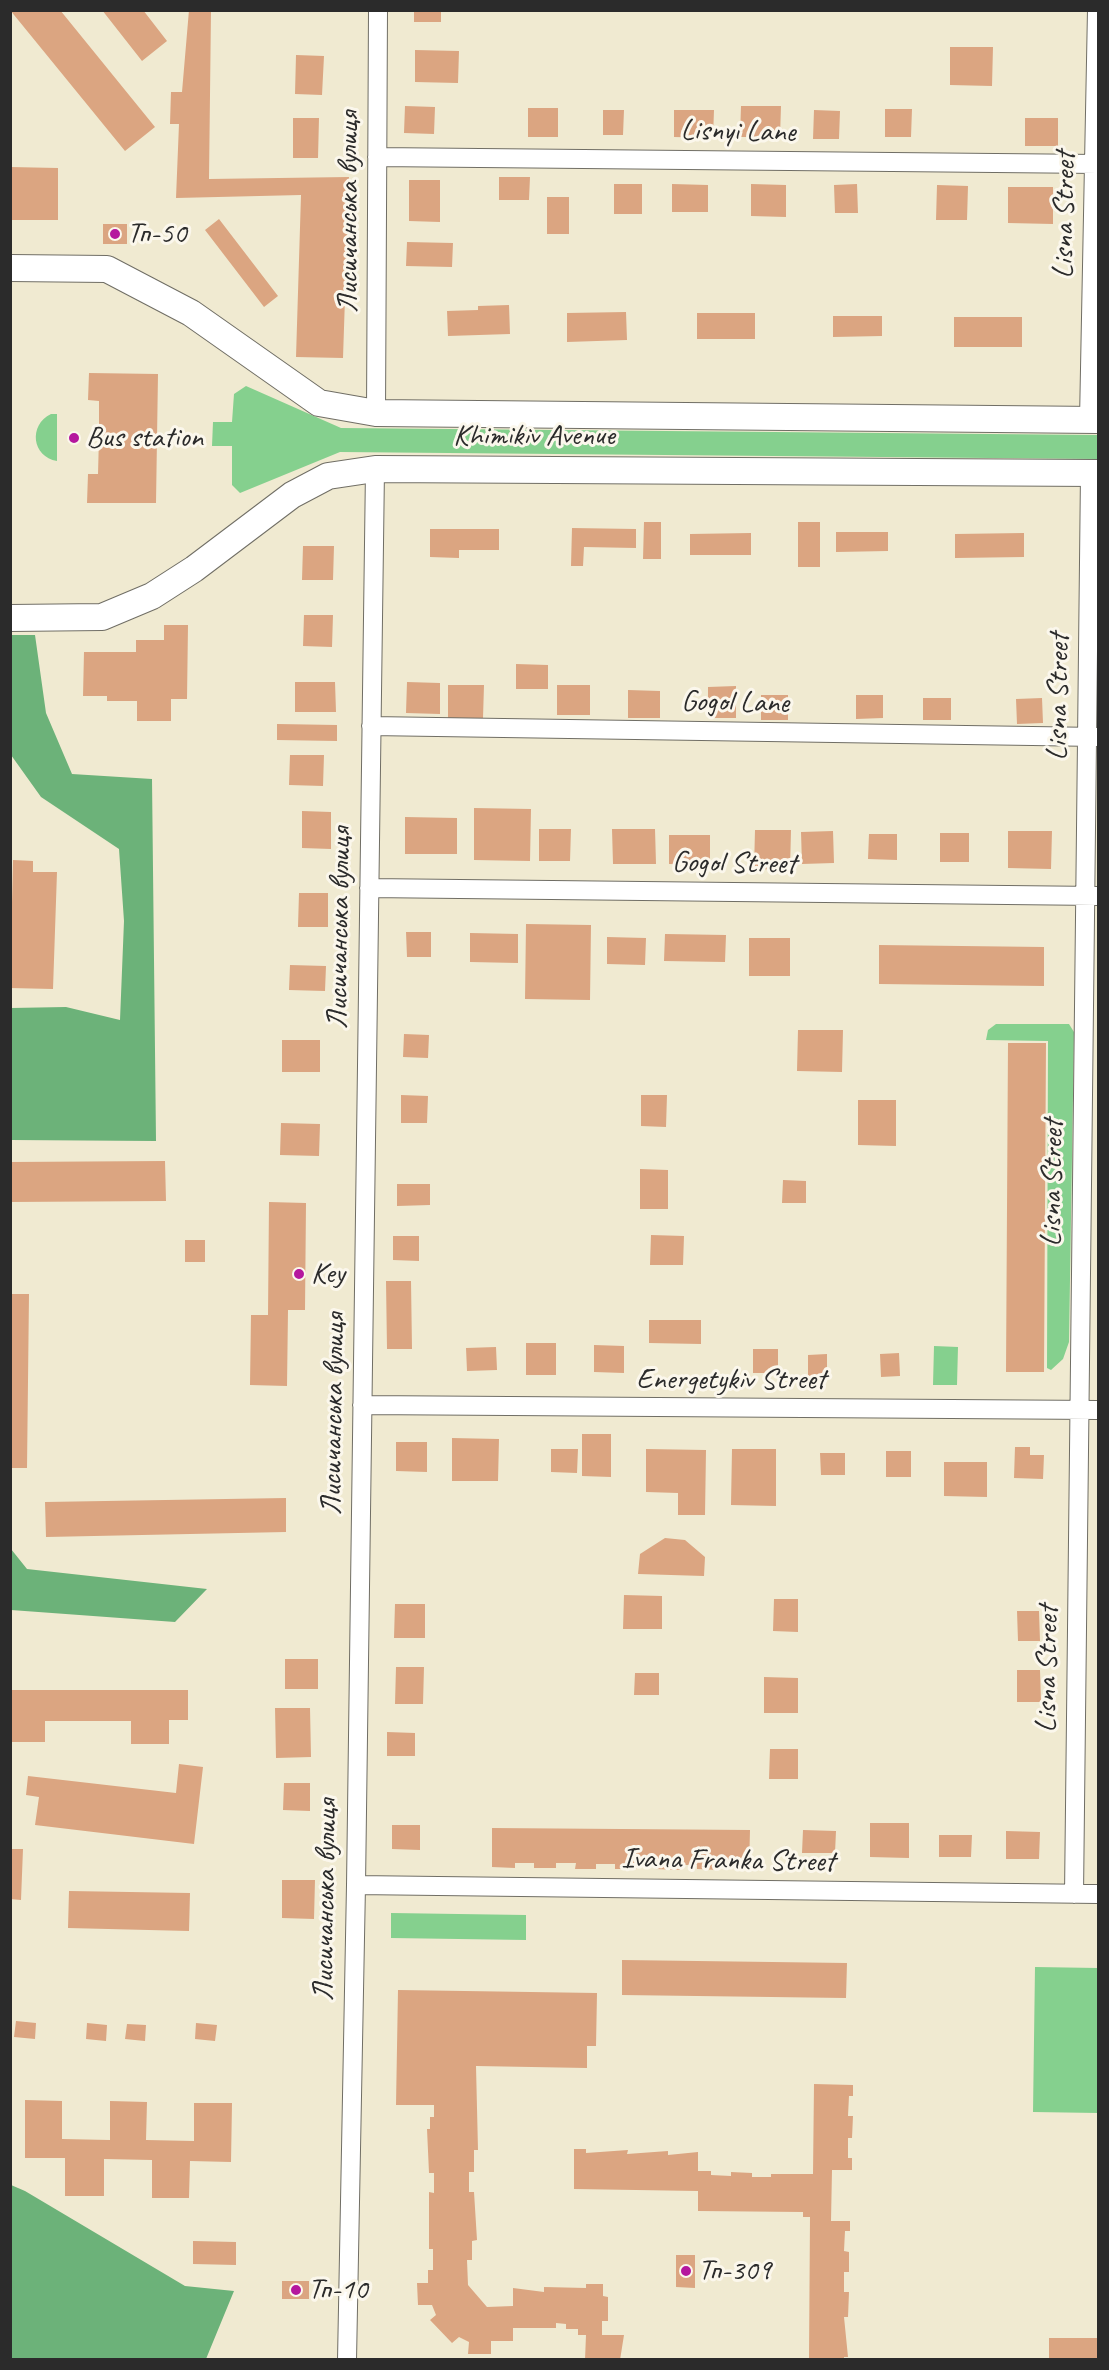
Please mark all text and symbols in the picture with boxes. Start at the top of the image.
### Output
street label: Лисичанська вулиця [331,111,367,313]
street label: Lisnyi Lane [680,113,796,151]
street label: Lisna Street [1046,151,1084,279]
place label: Тп-50 [127,216,187,252]
marker: Тп-50 [108,227,122,241]
street label: Khimikiv Avenue [453,418,615,454]
place label: Bus station [86,420,203,456]
marker: Bus station [67,431,81,445]
street label: Lisna Street [1040,633,1078,761]
street label: Gogol Lane [681,684,789,722]
street label: Лисичанська вулиця [320,827,360,1029]
street label: Gogol Street [672,845,796,883]
street label: Lisna Street [1034,1119,1072,1247]
place label: Key [311,1256,345,1292]
marker: Key [292,1267,306,1281]
street label: Лисичанська вулиця [314,1313,354,1515]
street label: Energetykiv Street [636,1362,826,1398]
street label: Lisna Street [1029,1605,1067,1733]
street label: Лисичанська вулиця [306,1799,346,2001]
street label: Ivana Franka Street [621,1841,835,1881]
place label: Тп-309 [698,2253,771,2289]
marker: Тп-309 [679,2264,693,2278]
place label: Тп-10 [308,2272,368,2308]
marker: Тп-10 [289,2283,303,2297]

